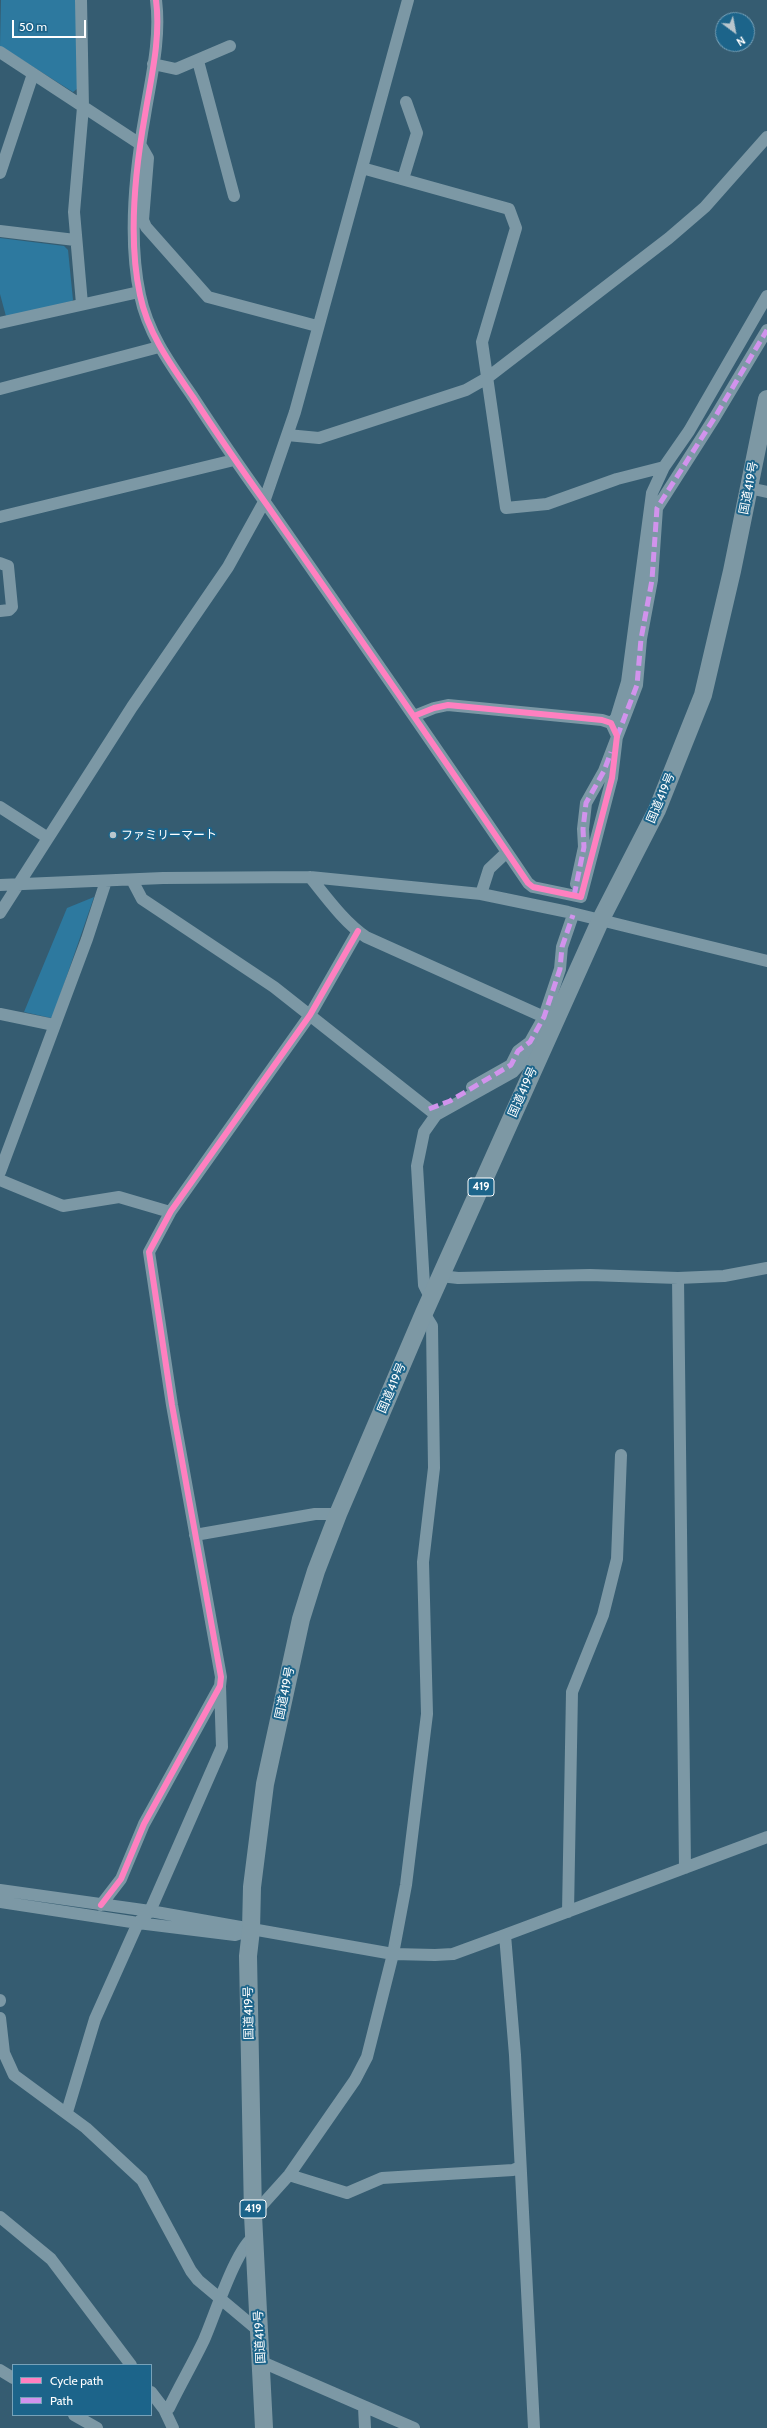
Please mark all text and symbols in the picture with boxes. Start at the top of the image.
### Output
scale bar [14,12,88,38]
north arrow [715,12,755,52]
text: 50 m [19,19,47,34]
text: N [734,33,748,49]
street label: 国道419号 [737,460,761,516]
street label: 国道419号 [644,770,678,826]
place label: ファミリーマート [121,828,217,842]
marker: ファミリーマート [108,830,118,840]
street label: 国道419号 [506,1065,540,1119]
road number: 419 [468,1178,494,1196]
street label: 国道419号 [375,1360,409,1416]
street label: 国道419号 [272,1665,298,1721]
street label: 国道419号 [241,1986,257,2040]
road number: 419 [240,2200,266,2218]
street label: 国道419号 [251,2310,269,2364]
legend [12,2364,152,2416]
text: Cycle path [50,2373,103,2388]
text: Path [50,2393,73,2408]

